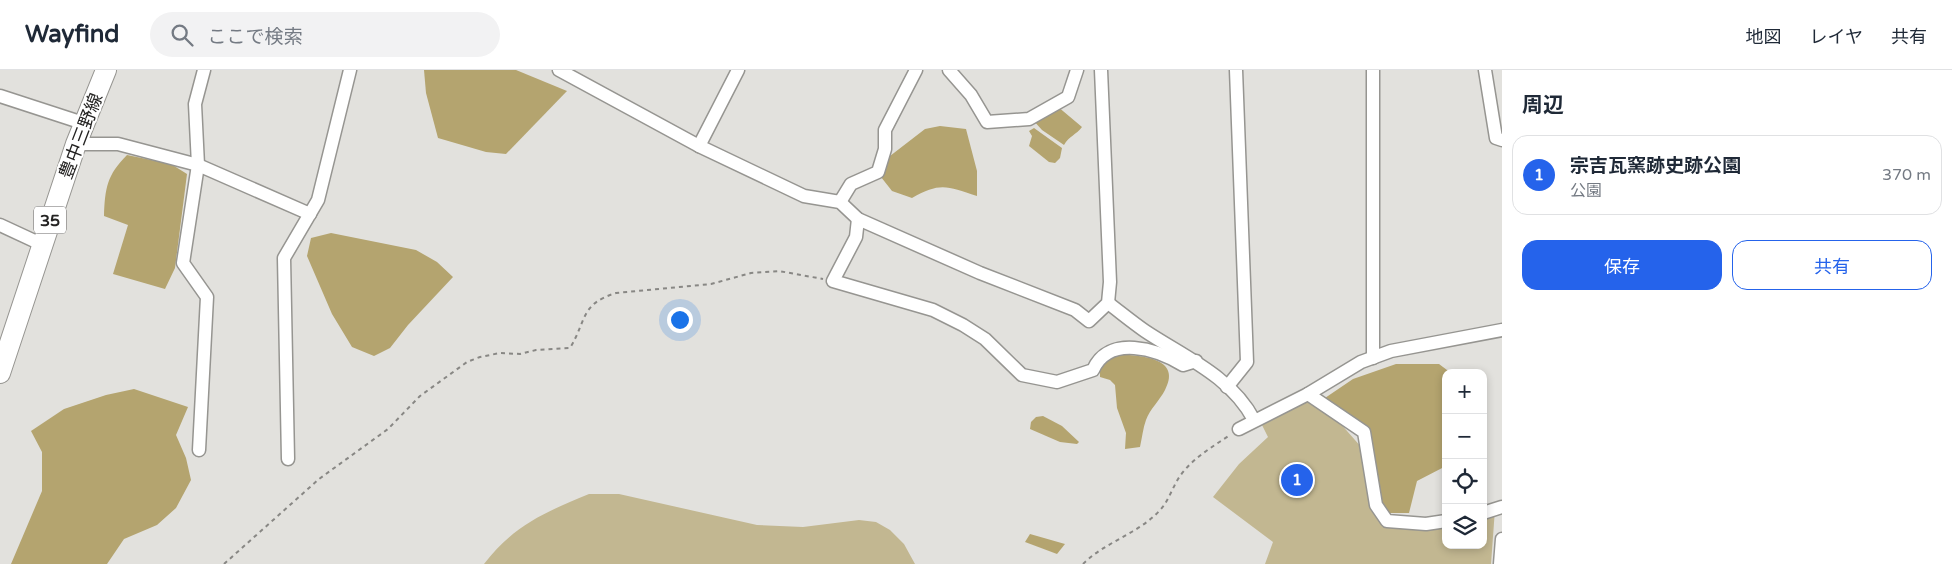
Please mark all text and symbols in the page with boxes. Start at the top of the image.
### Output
search box [150,12,500,57]
text: Wayfind [25,20,120,49]
icon: search [168,21,196,49]
text: ここで検索 [208,26,303,48]
text: 地図 [1746,26,1782,48]
text: レイヤ [1810,26,1863,48]
text: 共有 [1891,26,1927,48]
street label: 豊中三野線 [55,90,107,182]
text: 周辺 [1522,93,1564,118]
text: 宗吉瓦窯跡史跡公園 [1570,155,1741,177]
text: 1 [1534,165,1544,185]
text: 370 m [1882,165,1931,185]
text: 公園 [1570,181,1602,201]
road number: 35 [34,206,66,234]
button: 保存 [1522,240,1722,290]
button: 共有 [1732,240,1932,290]
your location [667,307,693,333]
map controls [1442,369,1487,549]
button: + [1442,369,1487,414]
button: − [1442,414,1487,459]
button: locate [1442,459,1487,504]
pin: 1 [1281,461,1313,499]
button: layers [1442,504,1487,549]

